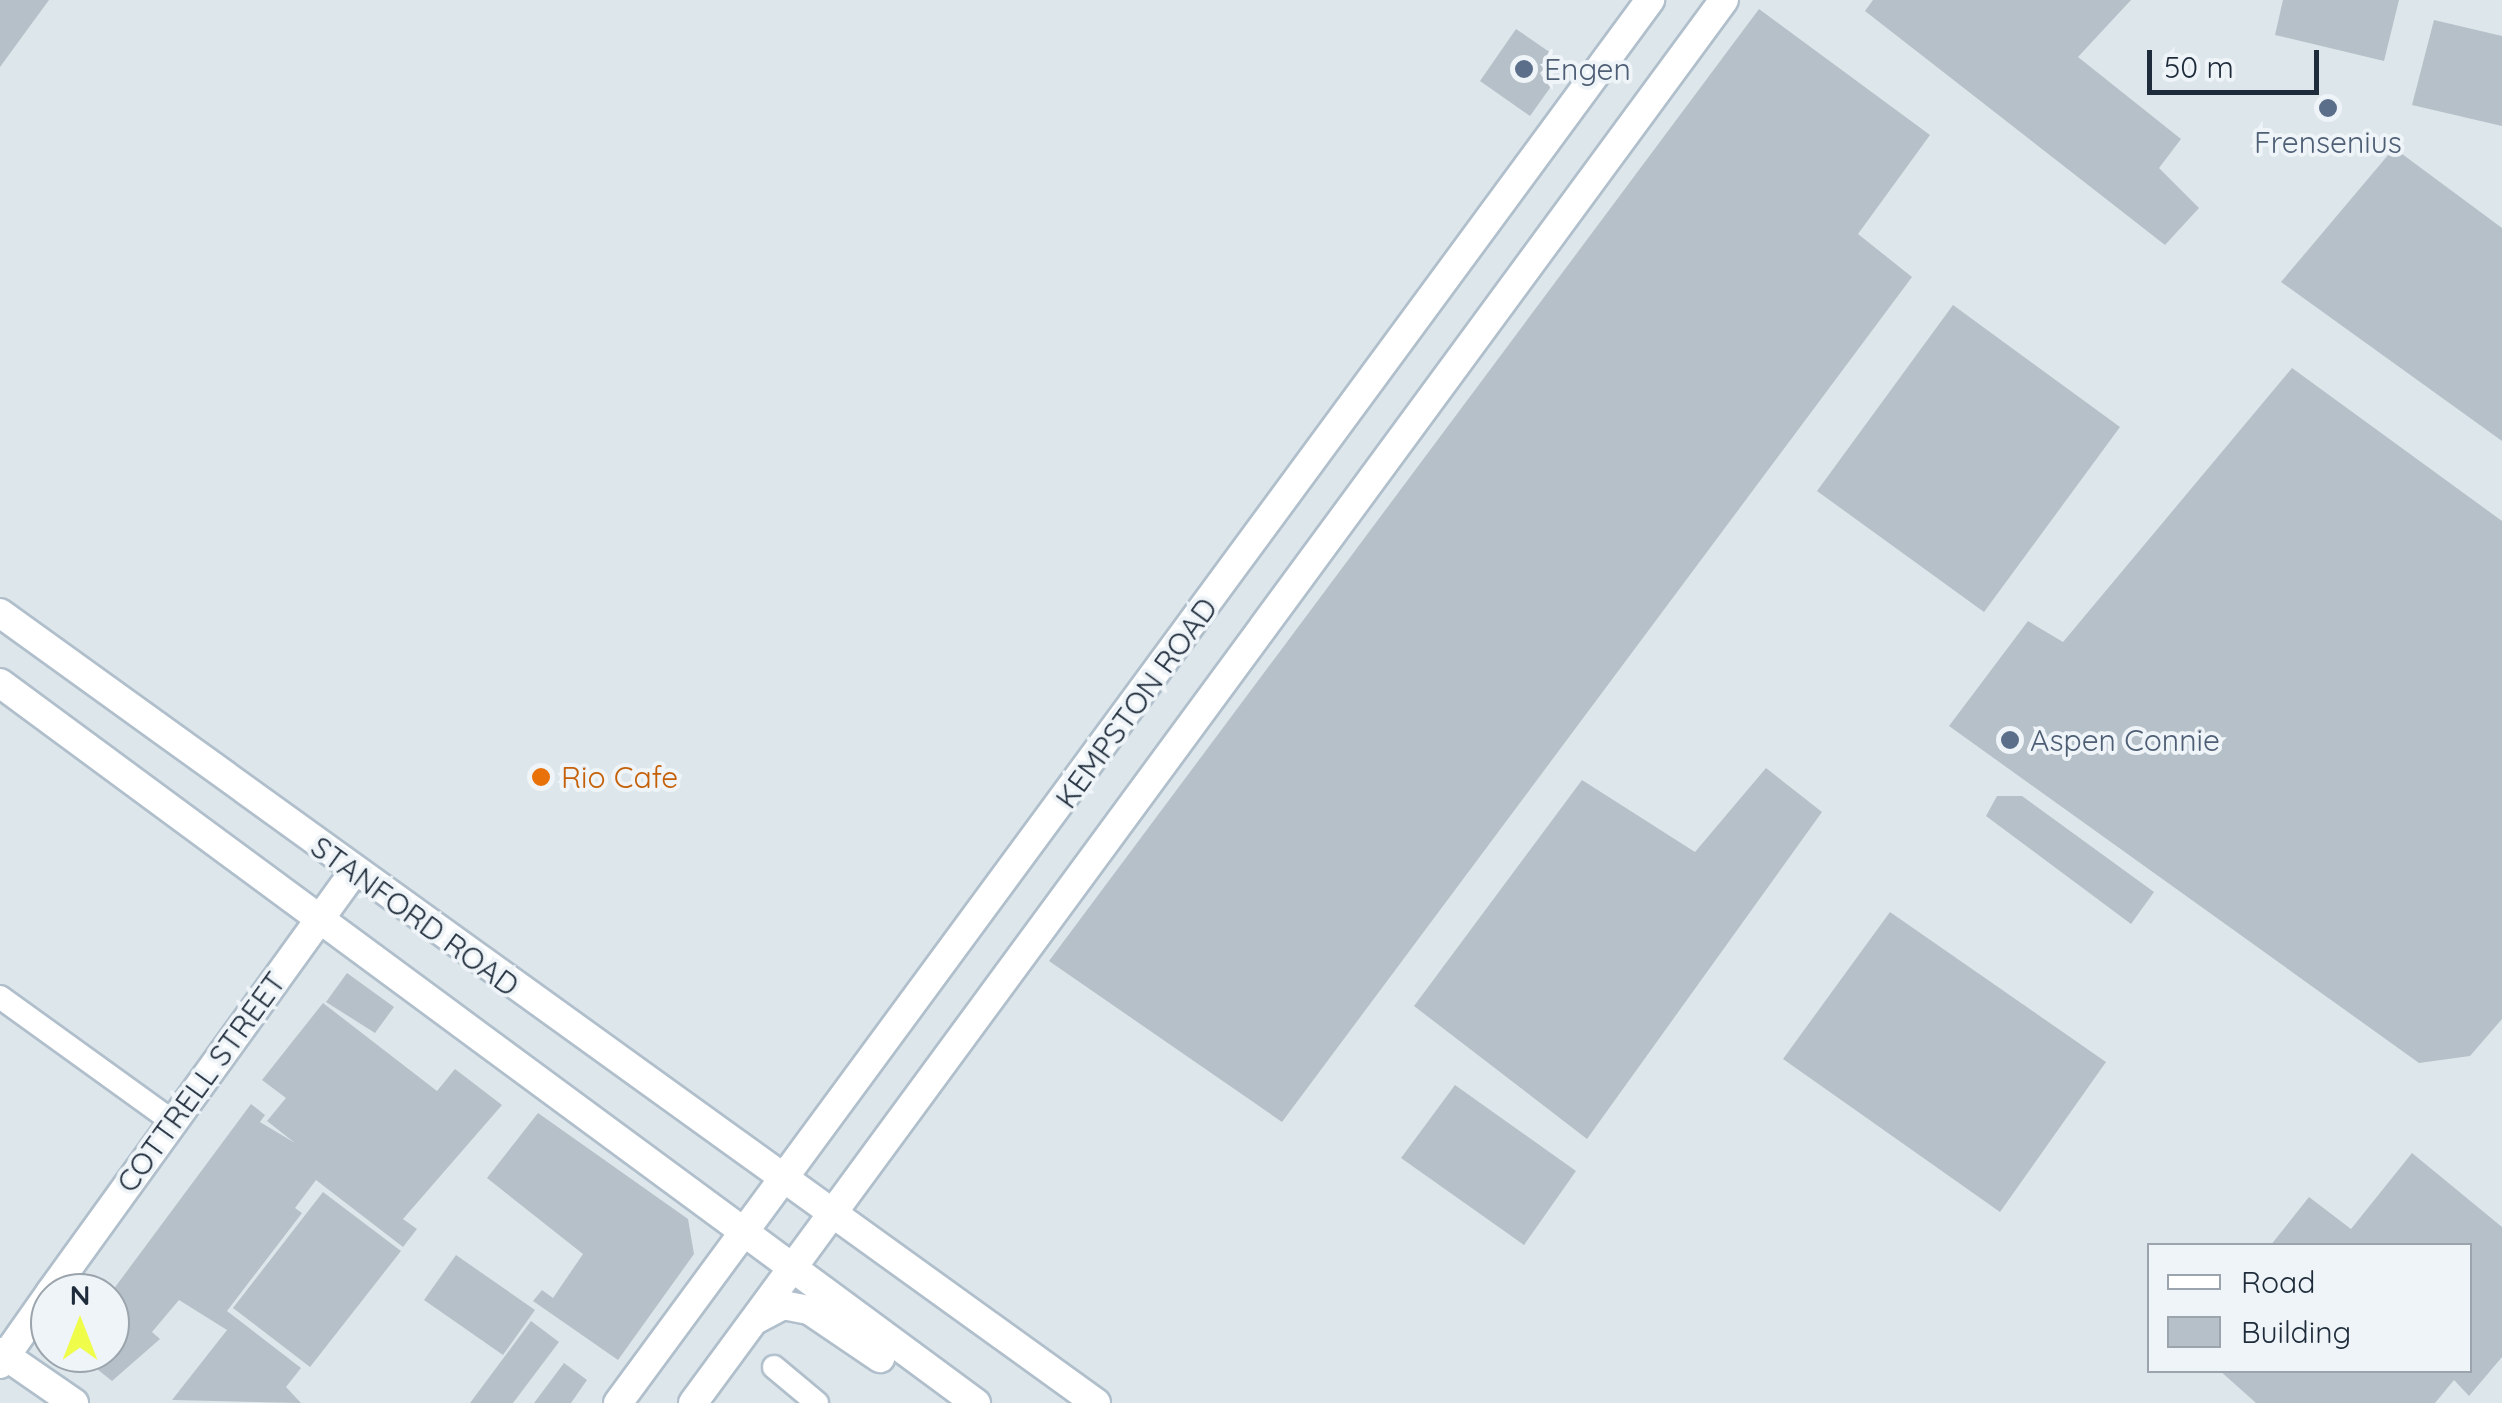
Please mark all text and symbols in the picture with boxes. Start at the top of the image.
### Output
scale bar [2152,30,2324,92]
text: 50 m [2164,48,2234,86]
place label: Engen [1544,51,1631,87]
marker: Engen [1513,58,1535,80]
marker: Frensenius [2317,97,2339,119]
place label: Frensenius [2254,124,2402,160]
street label: KEMPSTON ROAD [1048,591,1224,815]
place label: Aspen Connie [2030,722,2220,758]
marker: Aspen Connie [1999,729,2021,751]
place label: Rio Cafe [561,759,678,795]
marker: Rio Cafe [530,766,552,788]
street label: STANFORD ROAD [304,829,526,1003]
street label: COTTRELL STREET [109,965,293,1199]
legend [2147,1243,2472,1373]
text: Road [2241,1263,2315,1301]
north arrow [30,1273,130,1373]
text: N [70,1277,90,1312]
text: Building [2241,1313,2351,1351]

